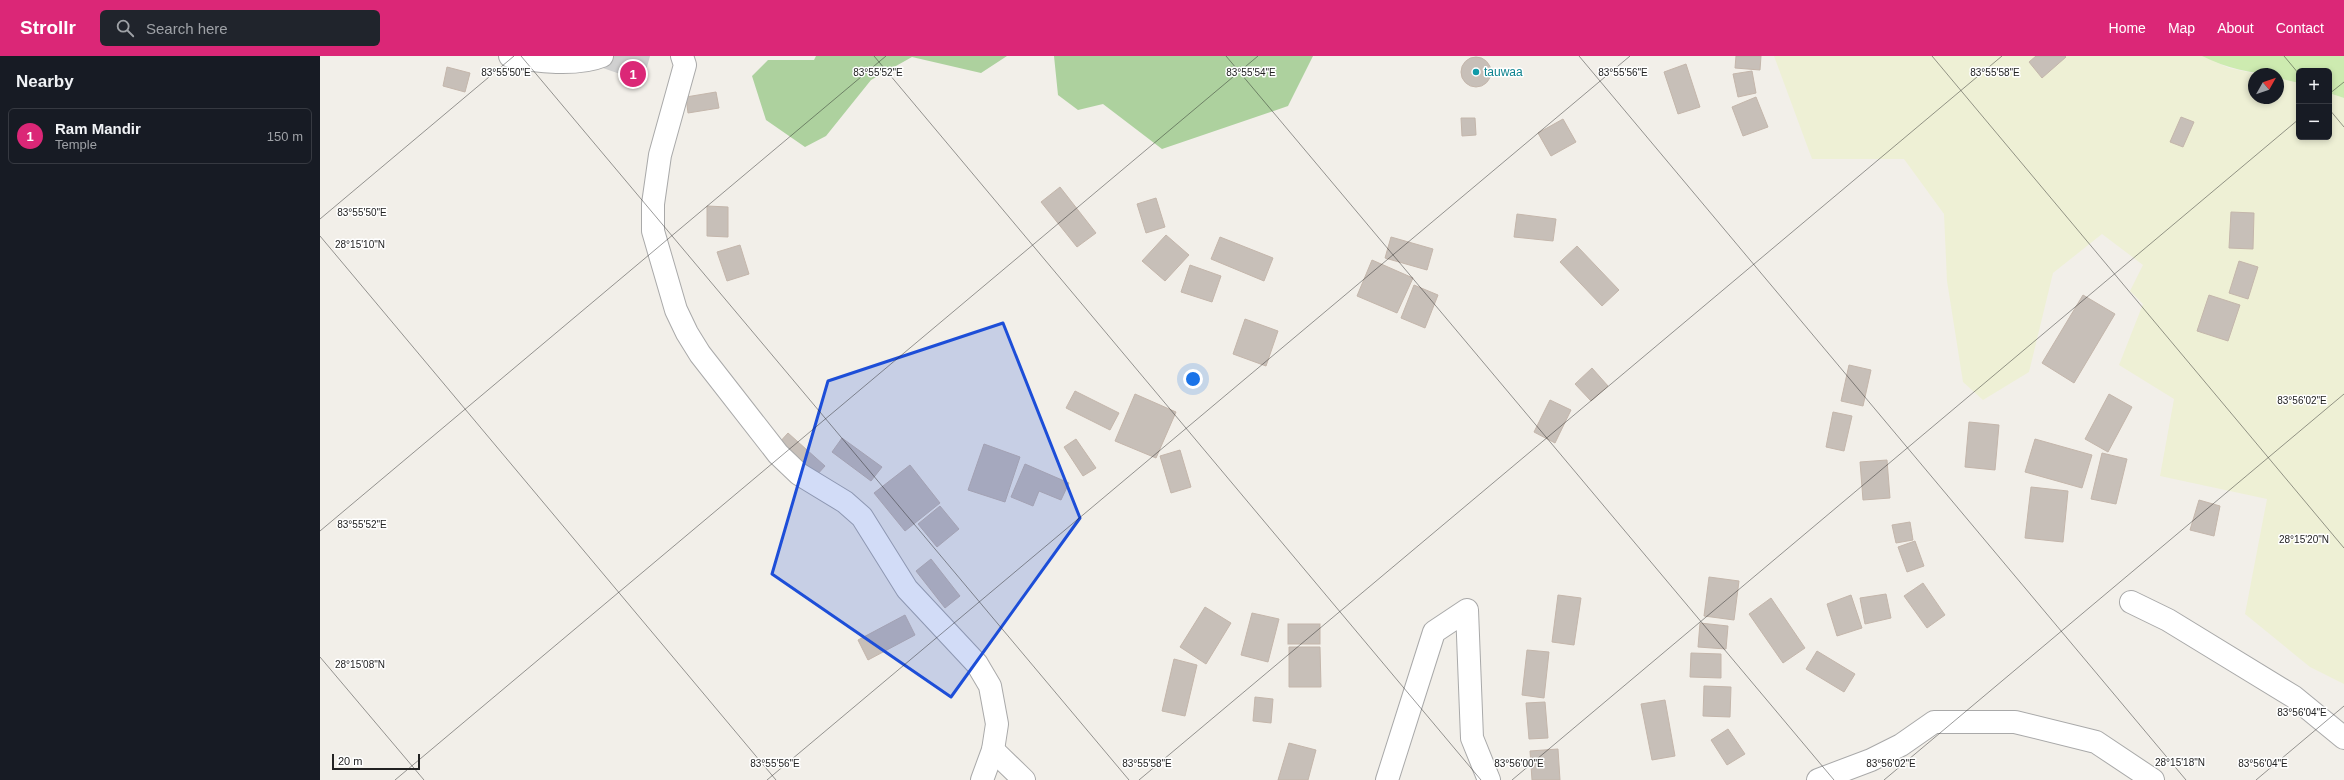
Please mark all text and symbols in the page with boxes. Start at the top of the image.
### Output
search box [100,10,380,46]
text: Strollr [20,17,76,38]
icon: search [114,17,136,39]
text: Search here [146,20,228,37]
text: Home [2109,20,2146,36]
text: Map [2168,20,2195,36]
text: About [2217,20,2254,36]
text: Contact [2276,20,2324,36]
pin: 1 [620,59,646,89]
place label: tauwaa [1484,65,1523,79]
text: 83°55'50"E [481,67,531,78]
text: 83°55'52"E [853,67,903,78]
text: 83°55'54"E [1226,67,1276,78]
marker: tauwaa [1471,67,1481,77]
text: 83°55'56"E [1598,67,1648,78]
text: 83°55'58"E [1970,67,2020,78]
north arrow [2248,68,2284,104]
map controls [2296,68,2332,140]
button: + [2296,68,2332,104]
text: Nearby [16,72,74,91]
button: − [2296,104,2332,140]
text: Ram Mandir [55,120,141,137]
text: 1 [26,129,34,144]
text: 150 m [267,129,303,144]
text: Temple [55,137,97,152]
text: 83°55'50"E [337,207,387,218]
text: 28°15'10"N [335,239,385,250]
your location [1183,369,1203,389]
text: 83°56'02"E [2277,395,2327,406]
text: 83°55'52"E [337,519,387,530]
text: 28°15'20"N [2279,534,2329,545]
text: 28°15'08"N [335,659,385,670]
text: 83°56'04"E [2277,707,2327,718]
scale bar [332,752,420,771]
text: 20 m [338,755,362,767]
text: 28°15'18"N [2155,757,2205,768]
text: 83°55'56"E [750,758,800,769]
text: 83°55'58"E [1122,758,1172,769]
text: 83°56'00"E [1494,758,1544,769]
text: 83°56'02"E [1866,758,1916,769]
text: 83°56'04"E [2238,758,2288,769]

